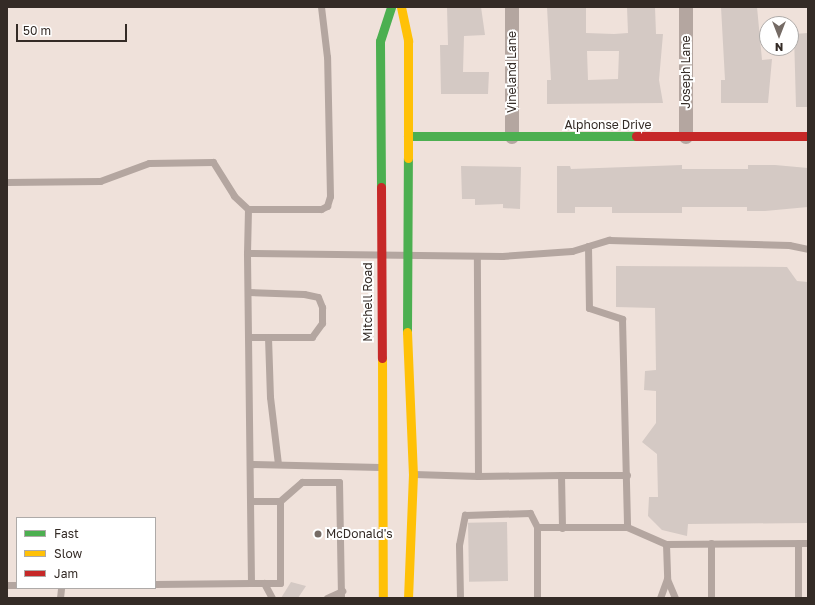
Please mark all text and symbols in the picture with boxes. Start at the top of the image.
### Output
scale bar [18,16,129,42]
north arrow [759,16,799,56]
text: 50 m [23,23,51,38]
street label: Vineland Lane [505,31,519,113]
street label: Joseph Lane [679,35,693,109]
text: N [775,41,783,54]
street label: Alphonse Drive [564,118,652,132]
street label: Mitchell Road [361,262,375,342]
legend [16,517,156,589]
text: Fast [54,526,79,541]
place label: McDonald's [326,527,393,541]
marker: McDonald's [313,529,323,539]
text: Slow [54,546,82,561]
text: Jam [54,566,78,581]

